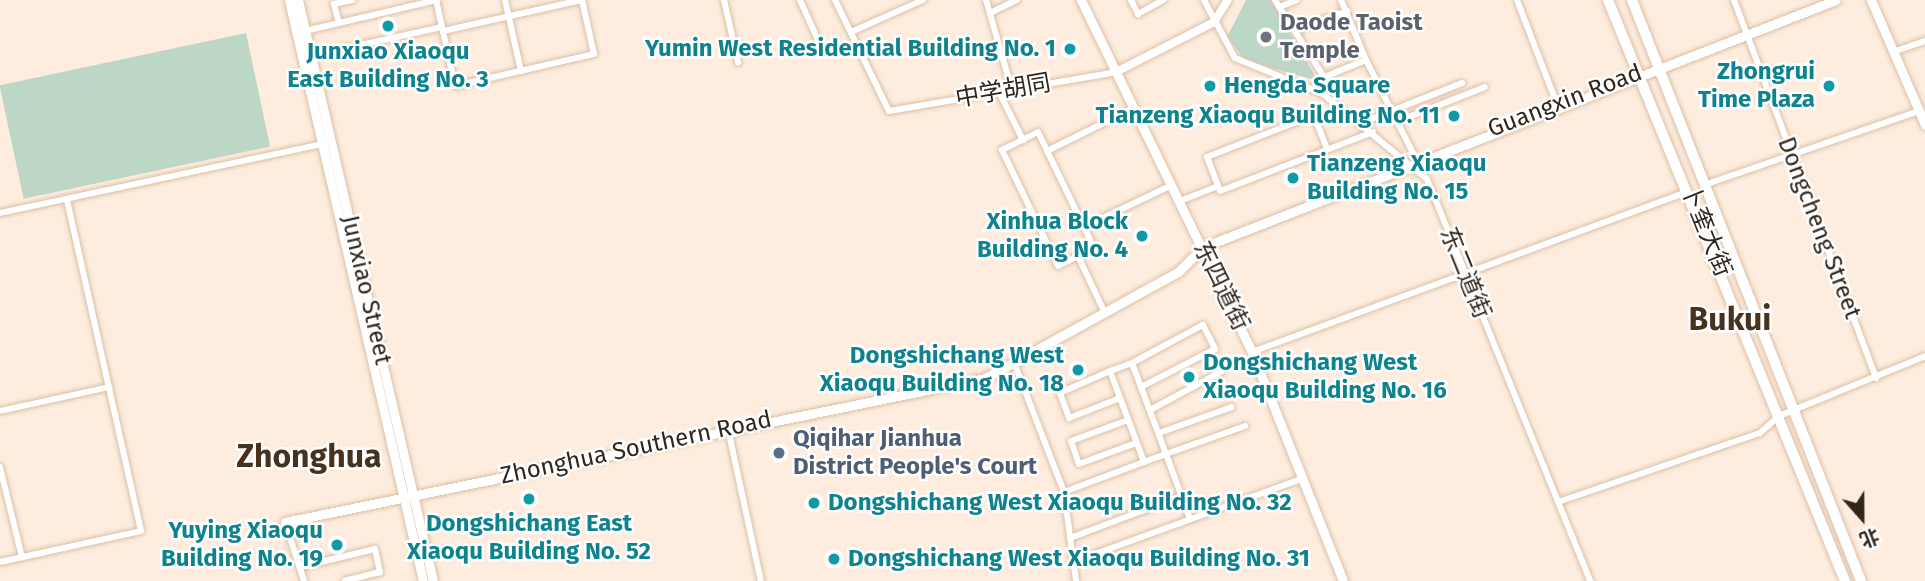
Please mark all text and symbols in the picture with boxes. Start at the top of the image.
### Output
place label: Daode Taoist Temple [1280,9,1422,65]
marker: Junxiao Xiaoqu East Building No. 3 [380,18,396,34]
marker: Daode Taoist Temple [1258,29,1274,45]
place label: Yumin West Residential Building No. 1 [645,35,1056,63]
place label: Junxiao Xiaoqu East Building No. 3 [287,38,489,94]
marker: Yumin West Residential Building No. 1 [1062,41,1078,57]
street label: Guangxin Road [1484,58,1646,144]
place label: Zhongrui Time Plaza [1698,58,1815,114]
street label: 中学胡同 [953,68,1053,114]
place label: Hengda Square [1224,72,1390,100]
marker: Hengda Square [1202,78,1218,94]
marker: Zhongrui Time Plaza [1821,78,1837,94]
place label: Tianzeng Xiaoqu Building No. 11 [1096,102,1440,130]
marker: Tianzeng Xiaoqu Building No. 11 [1446,108,1462,124]
street label: Dongcheng Street [1771,133,1867,323]
place label: Tianzeng Xiaoqu Building No. 15 [1307,150,1487,206]
marker: Tianzeng Xiaoqu Building No. 15 [1285,170,1301,186]
street label: 卜奎大街 [1675,181,1737,281]
place label: Xinhua Block Building No. 4 [977,208,1128,264]
street label: Junxiao Street [335,213,397,367]
street label: 东二道街 [1434,223,1496,323]
marker: Xinhua Block Building No. 4 [1134,228,1150,244]
street label: 东四道街 [1187,237,1255,335]
district label: Bukui [1689,300,1771,338]
place label: Dongshichang West Xiaoqu Building No. 18 [820,342,1064,398]
place label: Dongshichang West Xiaoqu Building No. 16 [1203,349,1447,405]
marker: Dongshichang West Xiaoqu Building No. 18 [1070,362,1086,378]
marker: Dongshichang West Xiaoqu Building No. 16 [1181,369,1197,385]
street label: Zhonghua Southern Road [498,405,774,491]
place label: Qiqihar Jianhua District People's Court [793,425,1037,481]
district label: Zhonghua [237,437,381,475]
marker: Qiqihar Jianhua District People's Court [771,445,787,461]
north arrow [1827,483,1897,553]
place label: Dongshichang West Xiaoqu Building No. 32 [828,489,1292,517]
marker: Dongshichang East Xiaoqu Building No. 52 [521,491,537,507]
marker: Dongshichang West Xiaoqu Building No. 32 [806,495,822,511]
place label: Dongshichang East Xiaoqu Building No. 52 [407,510,651,566]
place label: Yuying Xiaoqu Building No. 19 [161,517,323,573]
text: 北 [1857,524,1883,552]
marker: Yuying Xiaoqu Building No. 19 [329,537,345,553]
place label: Dongshichang West Xiaoqu Building No. 31 [848,545,1310,573]
marker: Dongshichang West Xiaoqu Building No. 31 [826,551,842,567]

